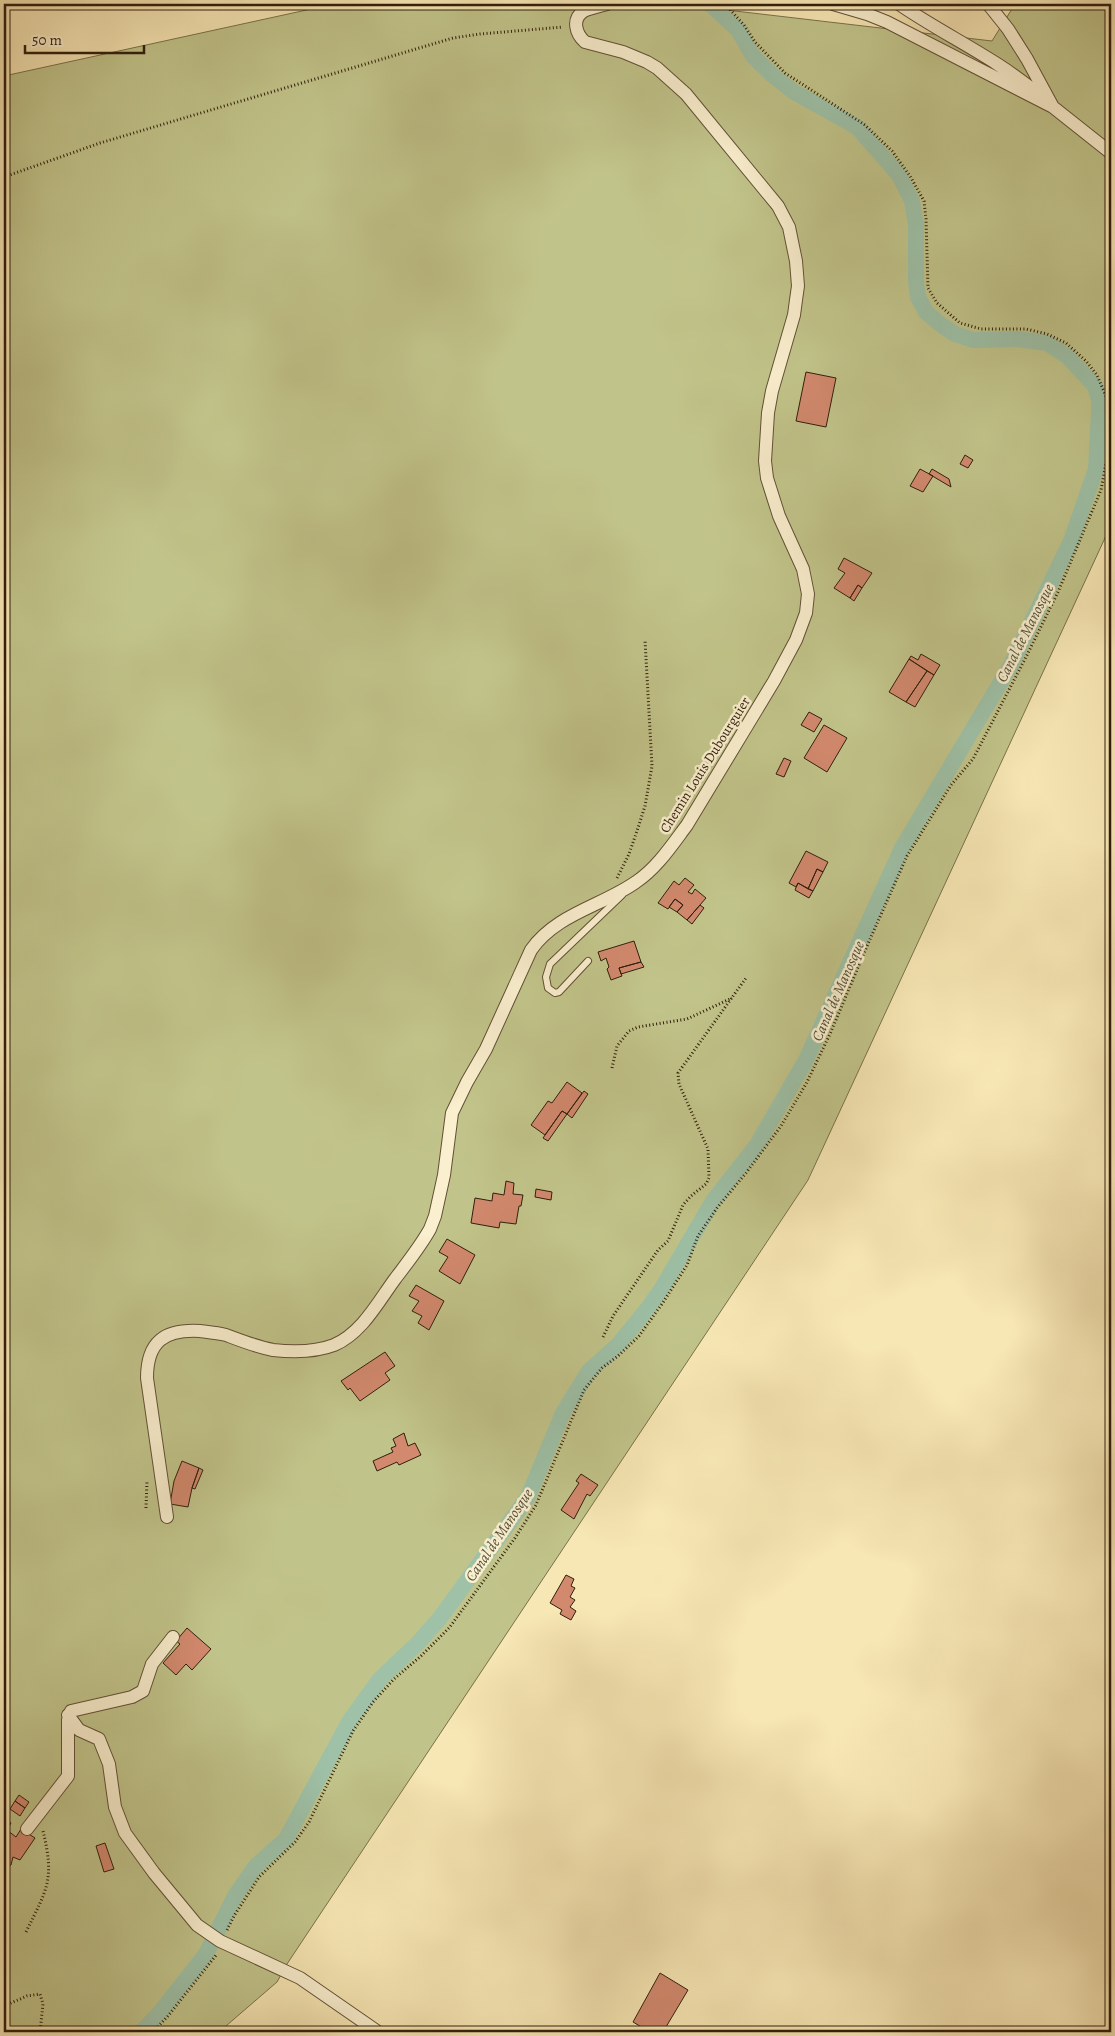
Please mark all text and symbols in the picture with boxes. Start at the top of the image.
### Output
scale bar [25,22,144,54]
text: 50 m [32,30,62,50]
water label: Canal de Manosque [992,580,1059,686]
street label: Chemin Louis Dubourguier [655,693,755,837]
water label: Canal de Manosque [807,937,869,1044]
water label: Canal de Manosque [461,1484,538,1585]

